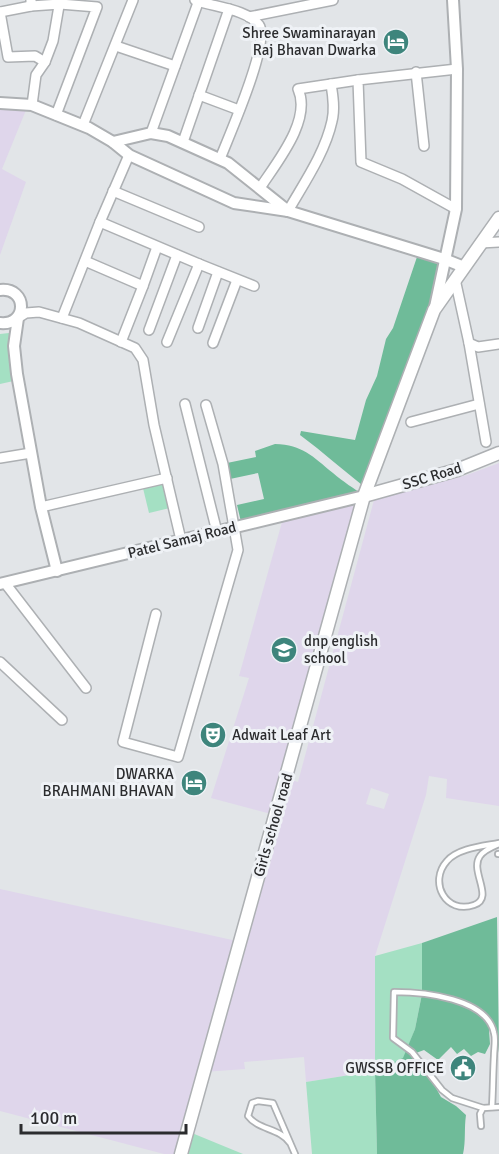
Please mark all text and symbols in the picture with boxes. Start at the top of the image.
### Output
place label: Shree Swaminarayan Raj Bhavan Dwarka [242,24,376,59]
hotel icon: Shree Swaminarayan Raj Bhavan Dwarka [381,27,411,57]
street label: SSC Road [400,458,464,494]
street label: Patel Samaj Road [126,518,238,562]
place label: dnp english school [304,632,378,667]
school or university icon: dnp english school [269,635,299,665]
theatre icon: Adwait Leaf Art [198,720,228,750]
place label: Adwait Leaf Art [232,726,331,744]
place label: DWARKA BRAHMANI BHAVAN [43,765,174,800]
hotel icon: DWARKA BRAHMANI BHAVAN [179,768,209,798]
street label: Girls school road [250,771,296,879]
public building icon: GWSSB OFFICE [448,1053,478,1083]
place label: GWSSB OFFICE [345,1059,444,1077]
scale bar [21,1097,186,1135]
text: 100 m [30,1107,77,1129]

